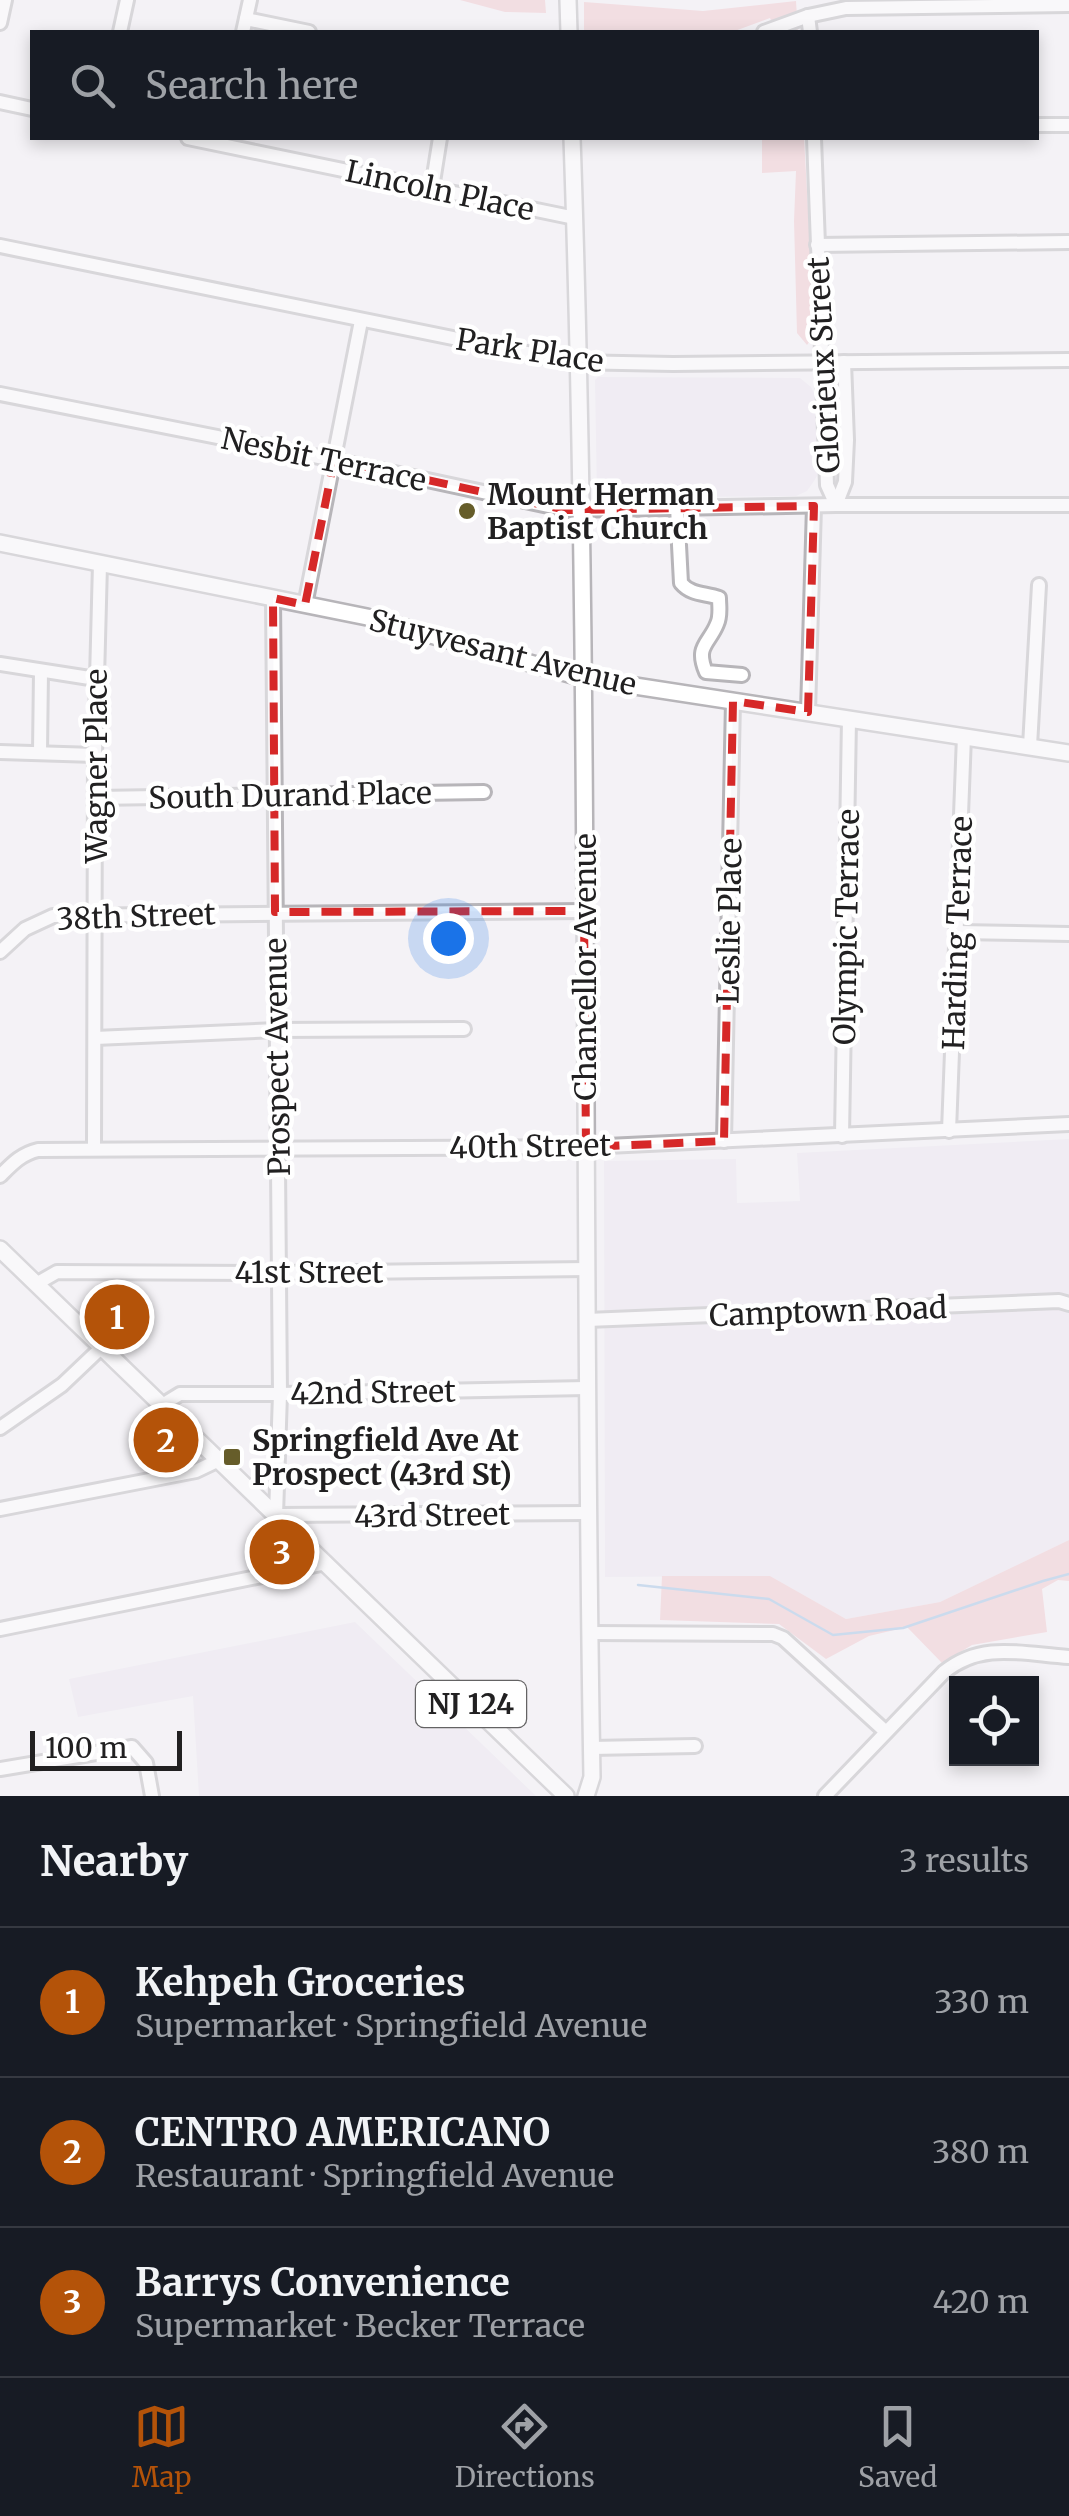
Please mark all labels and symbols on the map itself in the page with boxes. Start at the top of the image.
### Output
street label: Lincoln Place [342,152,538,228]
street label: Glorieux Street [798,256,848,474]
street label: Park Place [454,320,606,380]
street label: Nesbit Terrace [218,419,430,499]
place label: Mount Herman Baptist Church [487,475,715,547]
marker: Mount Herman Baptist Church [456,500,478,522]
street label: Stuyvesant Avenue [366,600,640,704]
street label: Wagner Place [77,669,115,864]
street label: South Durand Place [148,774,432,816]
street label: Olympic Terrace [825,809,867,1045]
street label: Harding Terrace [934,815,980,1051]
street label: Chancellor Avenue [566,833,604,1101]
street label: Leslie Place [709,838,749,1004]
street label: 38th Street [56,894,216,938]
your location [423,913,474,964]
street label: Prospect Avenue [256,937,298,1177]
street label: 40th Street [449,1126,612,1166]
street label: 41st Street [234,1253,384,1291]
pin: 1 [84,1280,150,1354]
street label: Camptown Road [708,1288,948,1334]
street label: 42nd Street [290,1372,456,1412]
pin: 2 [134,1402,198,1478]
place label: Springfield Ave At Prospect (43rd St) [252,1421,519,1493]
marker: Springfield Ave At Prospect (43rd St) [221,1446,243,1468]
street label: 43rd Street [354,1495,511,1535]
pin: 3 [250,1514,314,1590]
road number: NJ 124 [416,1681,526,1727]
scale bar [30,1726,182,1770]

